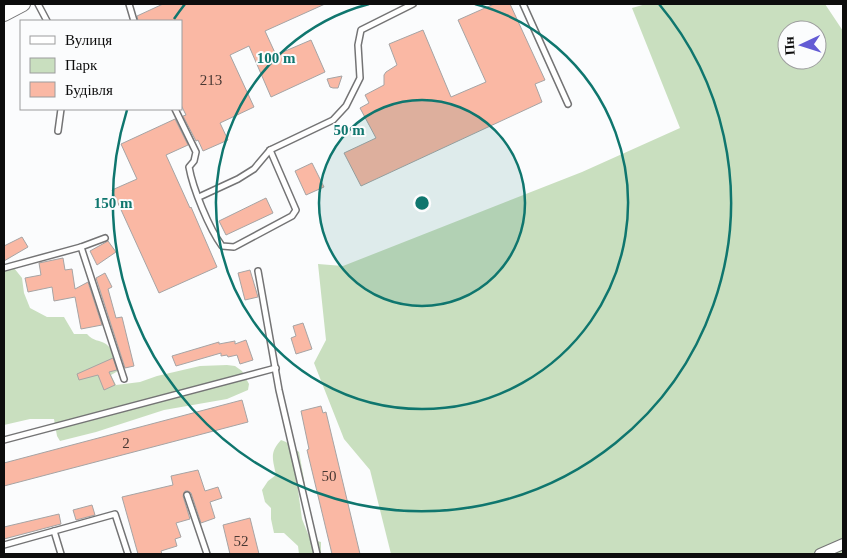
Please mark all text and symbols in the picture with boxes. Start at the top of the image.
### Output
legend [20,20,182,110]
north arrow [777,20,827,70]
text: Вулиця [65,32,112,48]
text: Пн [781,36,798,56]
text: 100 m [257,50,296,66]
text: Парк [65,57,98,73]
house number: 213 [200,72,222,88]
text: Будівля [65,82,113,98]
text: 50 m [333,122,365,138]
centre of rings [413,194,431,212]
text: 150 m [94,195,133,211]
house number: 2 [122,435,130,451]
house number: 50 [322,468,337,484]
house number: 52 [234,533,249,549]

